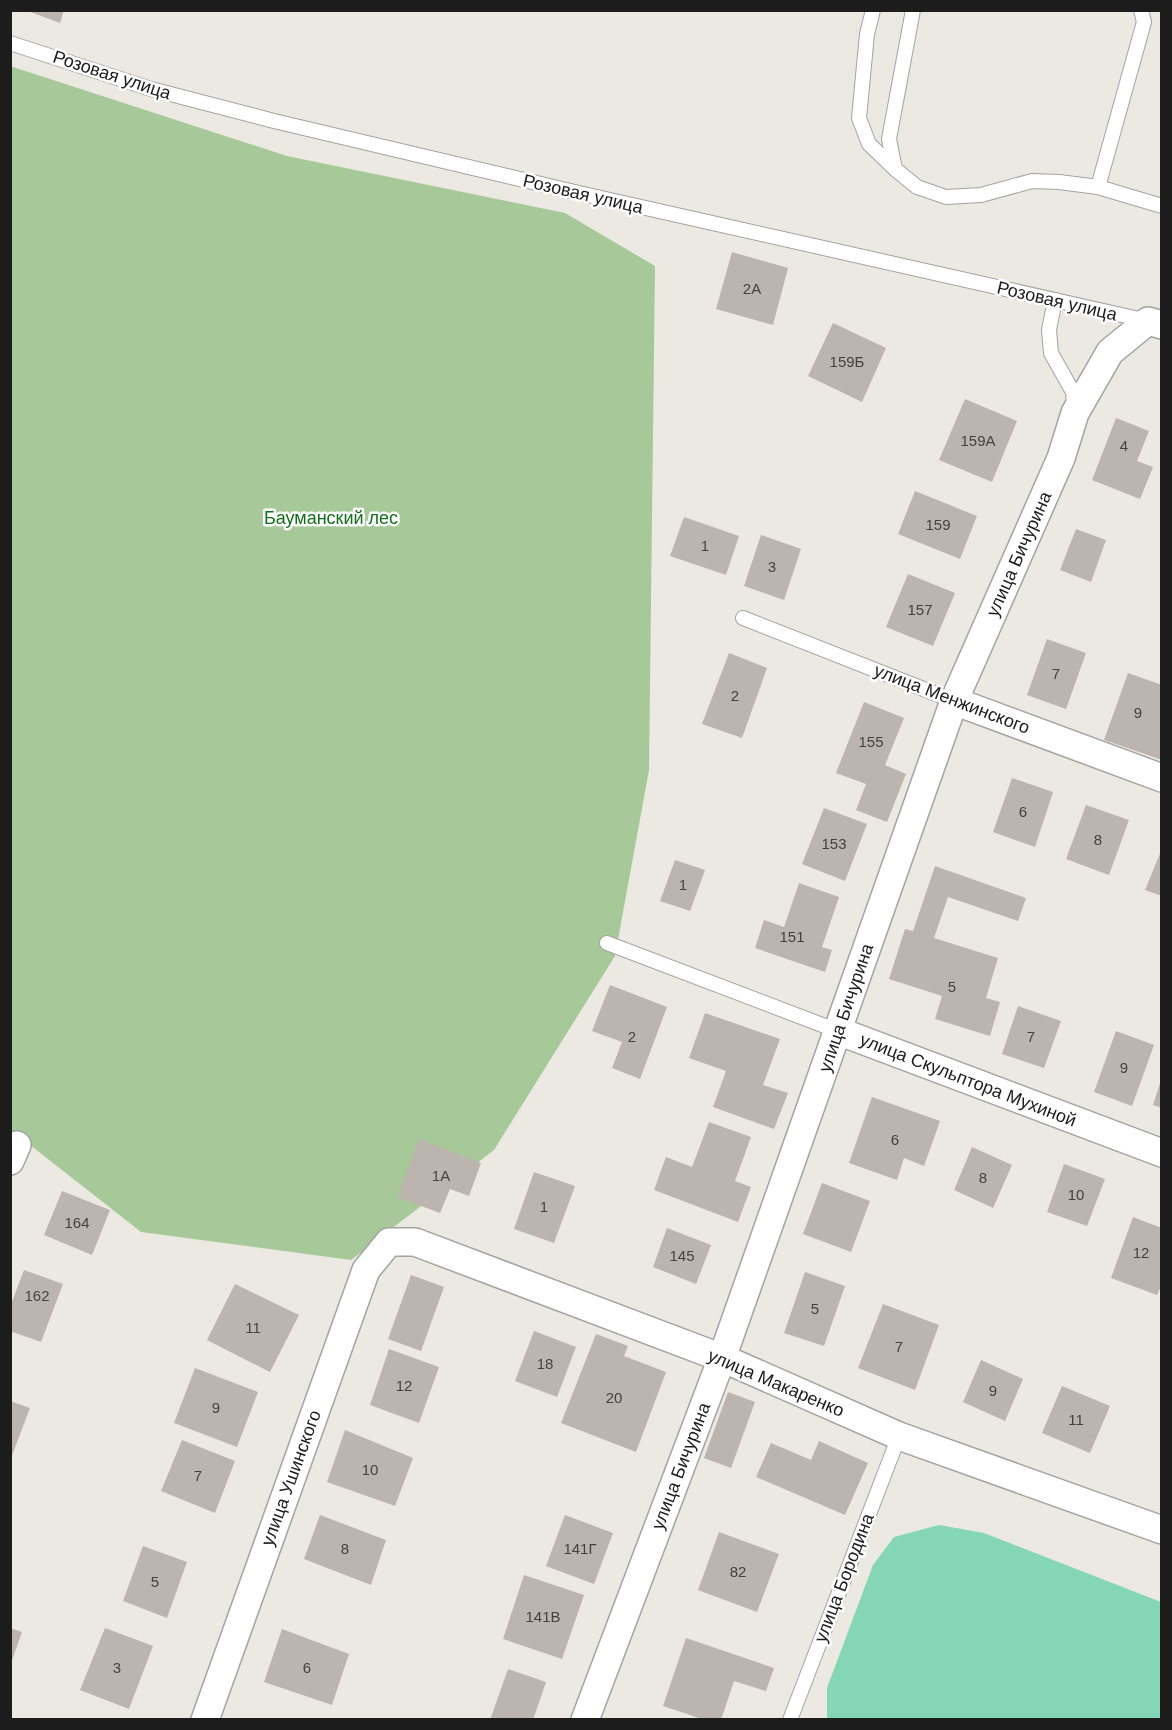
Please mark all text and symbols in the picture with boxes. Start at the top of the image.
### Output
street label: Розовая улица [51,47,174,104]
street label: Розовая улица [521,170,646,218]
street label: Розовая улица [995,277,1120,325]
house number: 2А [743,280,761,297]
house number: 159Б [830,353,865,370]
house number: 159А [960,432,996,449]
house number: 4 [1120,437,1128,454]
street label: улица Бичурина [983,488,1056,620]
park label: Бауманский лес [264,508,398,528]
house number: 159 [925,516,951,533]
house number: 1 [701,537,709,554]
house number: 3 [768,558,776,575]
house number: 157 [907,601,933,618]
street label: улица Менжинского [871,660,1033,738]
house number: 7 [1052,665,1060,682]
house number: 2 [731,687,739,704]
house number: 9 [1134,704,1142,721]
house number: 155 [858,733,884,750]
house number: 6 [1019,803,1027,820]
house number: 8 [1094,831,1102,848]
house number: 153 [821,835,847,852]
house number: 1 [679,876,687,893]
house number: 151 [779,928,805,945]
street label: улица Бичурина [815,940,878,1075]
house number: 5 [948,978,956,995]
house number: 2 [628,1028,636,1045]
house number: 7 [1027,1028,1035,1045]
street label: улица Скульптора Мухиной [857,1029,1079,1131]
house number: 9 [1120,1059,1128,1076]
house number: 6 [891,1131,899,1148]
house number: 1А [432,1167,450,1184]
house number: 8 [979,1169,987,1186]
house number: 10 [1068,1186,1084,1203]
house number: 1 [540,1198,548,1215]
house number: 164 [64,1214,90,1231]
house number: 12 [1133,1244,1149,1261]
house number: 145 [669,1247,695,1264]
house number: 162 [24,1287,50,1304]
house number: 5 [811,1300,819,1317]
house number: 11 [245,1319,261,1336]
house number: 7 [895,1338,903,1355]
street label: улица Макаренко [705,1345,847,1421]
house number: 18 [537,1355,553,1372]
house number: 12 [396,1377,412,1394]
house number: 9 [989,1382,997,1399]
house number: 20 [606,1389,622,1406]
house number: 9 [212,1399,220,1416]
street label: улица Бичурина [648,1399,715,1532]
street label: улица Ушинского [257,1407,325,1549]
house number: 11 [1068,1411,1084,1428]
house number: 10 [362,1461,378,1478]
house number: 7 [194,1467,202,1484]
street label: улица Бородина [810,1510,878,1645]
house number: 8 [341,1540,349,1557]
house number: 141Г [563,1540,597,1557]
house number: 82 [730,1563,746,1580]
house number: 5 [151,1573,159,1590]
house number: 141В [525,1608,561,1625]
house number: 3 [113,1659,121,1676]
house number: 6 [303,1659,311,1676]

